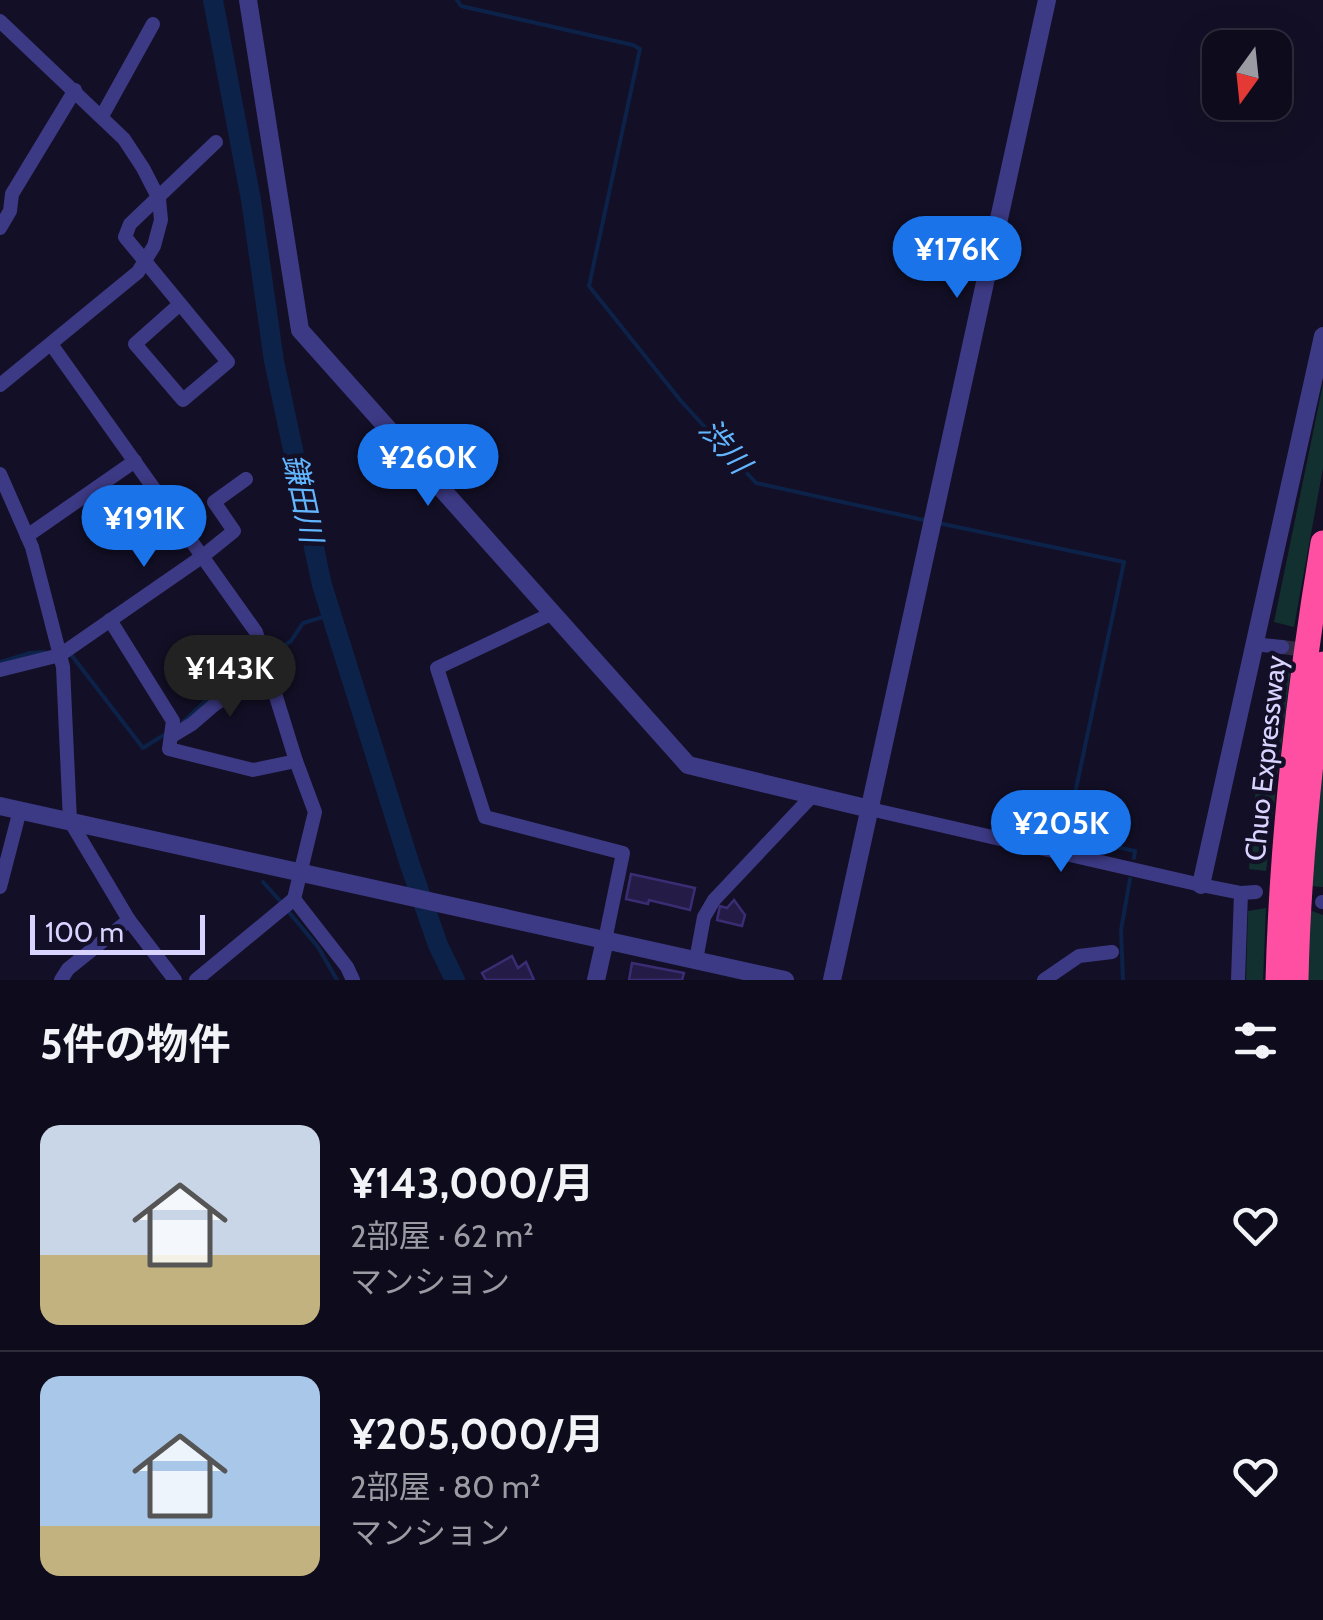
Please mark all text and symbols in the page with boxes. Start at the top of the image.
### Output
north arrow [1202,30,1292,120]
map controls [1202,30,1292,120]
pin: ¥176K [887,216,1027,301]
text: ¥176K [915,229,999,268]
water label: 渋川 [692,411,760,483]
pin: ¥260K [358,424,498,509]
text: ¥260K [380,437,476,476]
water label: 鎌田川 [276,450,331,549]
pin: ¥191K [74,485,214,570]
text: ¥191K [104,498,185,537]
pin: ¥143K [160,635,300,720]
text: ¥143K [186,648,274,687]
street label: Chuo Expressway [1237,654,1293,862]
pin: ¥205K [991,790,1131,875]
text: ¥205K [1013,803,1109,842]
scale bar [30,910,205,954]
text: 100 m [45,915,124,949]
icon: filters [1228,1013,1283,1068]
text: 5件の物件 [40,1018,231,1070]
text: ¥143,000/月 [350,1157,594,1209]
icon: home [120,1165,240,1285]
icon: heart [1228,1198,1283,1253]
text: 2部屋 · 62 m² [350,1216,534,1255]
text: マンション [350,1262,510,1301]
text: ¥205,000/月 [350,1408,605,1460]
icon: home [120,1416,240,1536]
icon: heart [1228,1449,1283,1504]
text: 2部屋 · 80 m² [350,1467,540,1506]
text: マンション [350,1513,510,1552]

